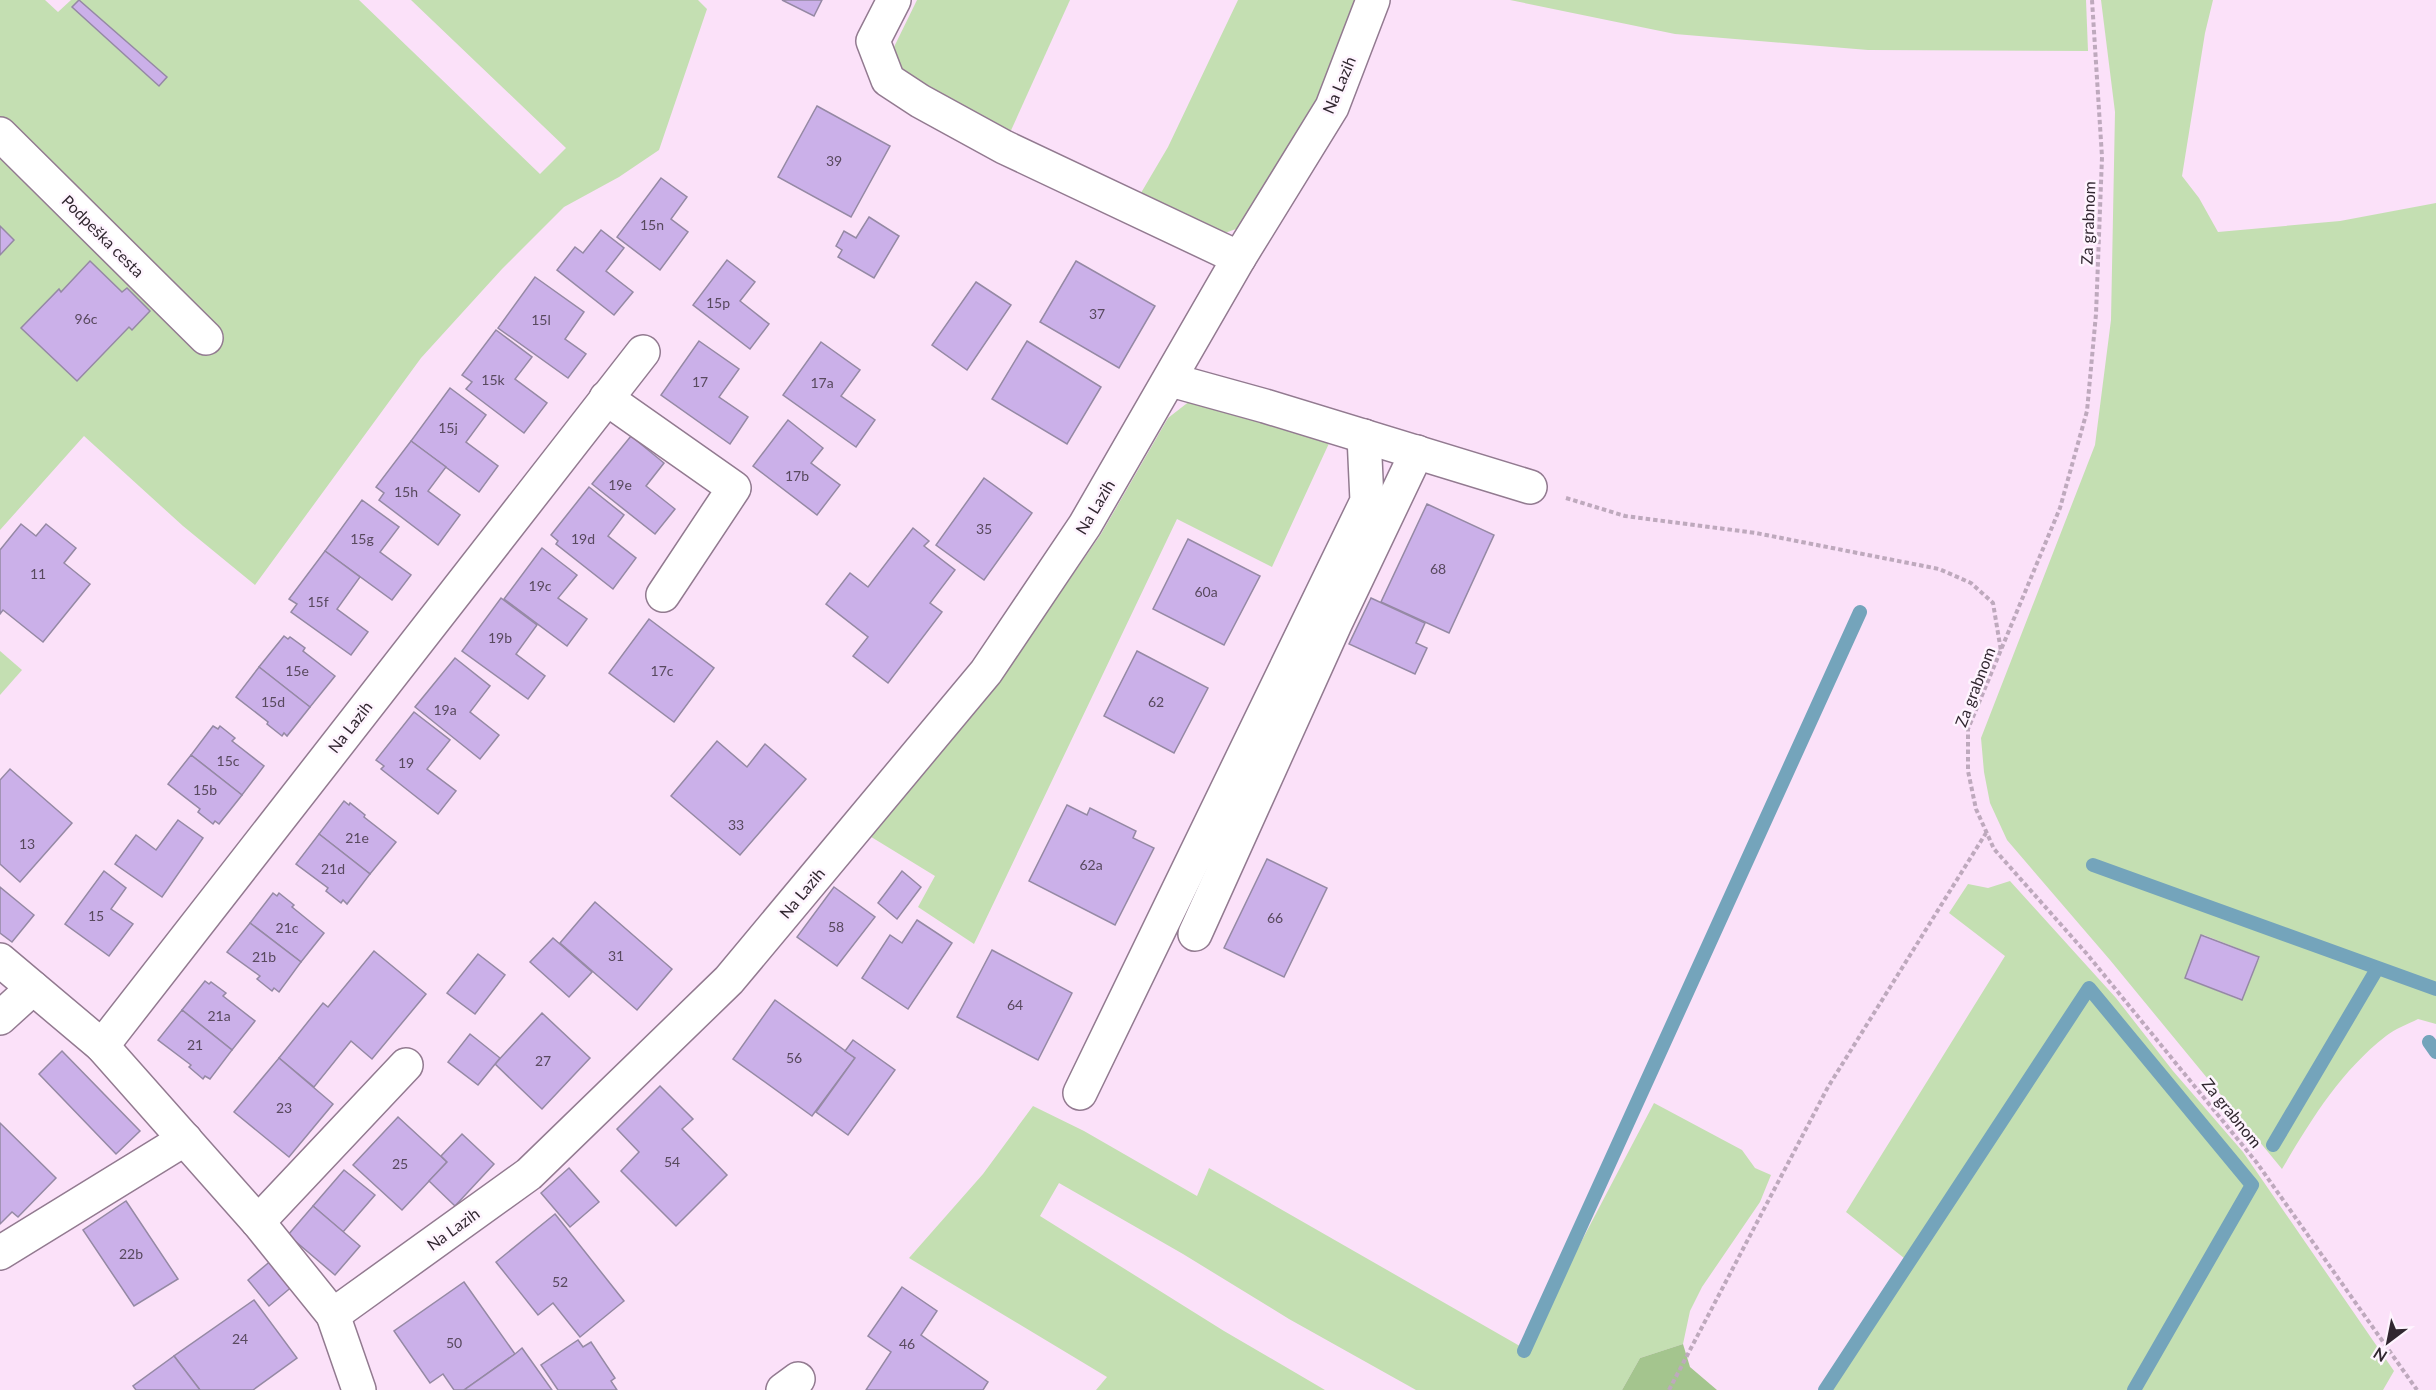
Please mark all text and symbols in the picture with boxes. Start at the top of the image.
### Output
street label: Na Lazih [1318,53,1359,116]
house number: 39 [826,152,842,169]
street label: Za grabnom [2077,181,2098,265]
street label: Podpeška cesta [58,191,148,281]
house number: 15n [640,216,664,233]
house number: 15p [706,294,730,311]
house number: 37 [1089,305,1105,322]
house number: 96c [75,310,98,327]
house number: 15l [531,311,551,328]
house number: 15k [481,371,506,388]
house number: 17 [692,373,708,390]
house number: 17a [810,374,834,391]
house number: 15j [438,419,458,436]
house number: 17b [785,467,809,484]
house number: 19e [608,476,632,493]
street label: Na Lazih [1071,476,1118,537]
house number: 15h [394,483,418,500]
house number: 35 [976,520,992,537]
house number: 15g [350,530,374,547]
house number: 19d [571,530,595,547]
house number: 68 [1430,560,1446,577]
house number: 11 [30,565,46,582]
house number: 19c [529,577,552,594]
house number: 60a [1194,583,1218,600]
house number: 15f [307,593,329,610]
house number: 19b [488,629,512,646]
street label: Za grabnom [1951,644,1998,729]
house number: 15e [285,662,309,679]
house number: 17c [651,662,674,679]
house number: 15d [261,693,285,710]
house number: 62 [1148,693,1164,710]
street label: Na Lazih [324,697,376,756]
house number: 19a [433,701,457,718]
house number: 15c [217,752,240,769]
house number: 19 [398,754,414,771]
house number: 15b [193,781,217,798]
house number: 33 [728,816,744,833]
house number: 21e [345,829,369,846]
house number: 13 [19,835,35,852]
house number: 62a [1079,856,1103,873]
house number: 21d [321,860,345,877]
street label: Na Lazih [775,864,828,922]
house number: 15 [88,907,104,924]
house number: 66 [1267,909,1283,926]
house number: 58 [828,918,844,935]
house number: 21c [276,919,299,936]
house number: 31 [608,947,624,964]
house number: 21b [252,948,276,965]
house number: 64 [1007,996,1023,1013]
house number: 21a [207,1007,231,1024]
house number: 21 [187,1036,203,1053]
house number: 56 [786,1049,802,1066]
house number: 27 [535,1052,551,1069]
street label: Za grabnom [2199,1074,2266,1151]
house number: 23 [276,1099,292,1116]
house number: 54 [664,1153,680,1170]
house number: 25 [392,1155,408,1172]
street label: Na Lazih [423,1203,483,1254]
house number: 22b [119,1245,143,1262]
house number: 52 [552,1273,568,1290]
north arrow [2358,1312,2418,1372]
house number: 24 [232,1330,248,1347]
house number: 50 [446,1334,462,1351]
house number: 46 [899,1335,915,1352]
text: N [2370,1344,2390,1366]

